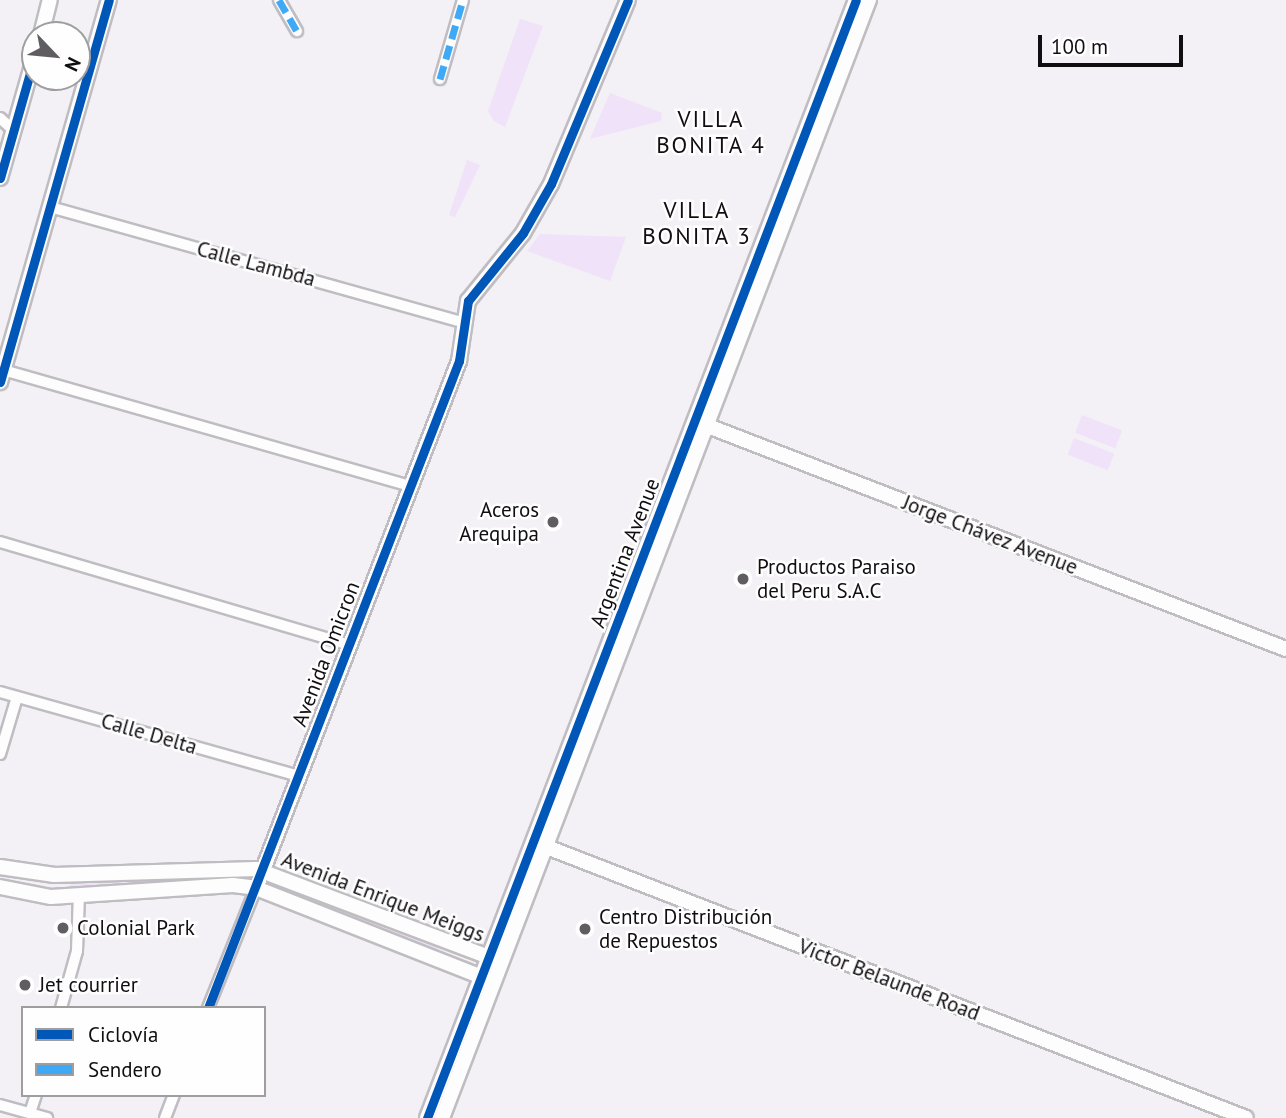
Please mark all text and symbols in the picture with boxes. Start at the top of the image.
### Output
north arrow [21,21,91,91]
scale bar [1041,21,1186,65]
text: 100 m [1051,33,1108,60]
text: N [60,53,87,75]
district label: VILLA BONITA 4 [657,105,765,159]
district label: VILLA BONITA 3 [643,196,751,250]
street label: Calle Lambda [194,236,318,292]
street label: Argentina Avenue [585,474,665,632]
street label: Jorge Chávez Avenue [898,490,1082,580]
place label: Aceros Arequipa [459,497,539,547]
marker: Aceros Arequipa [545,514,561,530]
place label: Productos Paraiso del Peru S.A.C [757,554,916,604]
marker: Productos Paraiso del Peru S.A.C [735,571,751,587]
street label: Avenida Omicron [287,578,365,730]
street label: Calle Delta [98,708,200,760]
street label: Avenida Enrique Meiggs [278,847,488,947]
place label: Centro Distribución de Repuestos [599,904,772,954]
place label: Colonial Park [77,915,195,941]
marker: Colonial Park [55,920,71,936]
marker: Centro Distribución de Repuestos [577,921,593,937]
street label: Victor Belaunde Road [795,934,983,1026]
place label: Jet courrier [39,972,138,998]
marker: Jet courrier [17,977,33,993]
legend [21,1006,266,1097]
text: Ciclovía [88,1021,158,1048]
text: Sendero [88,1056,162,1083]

